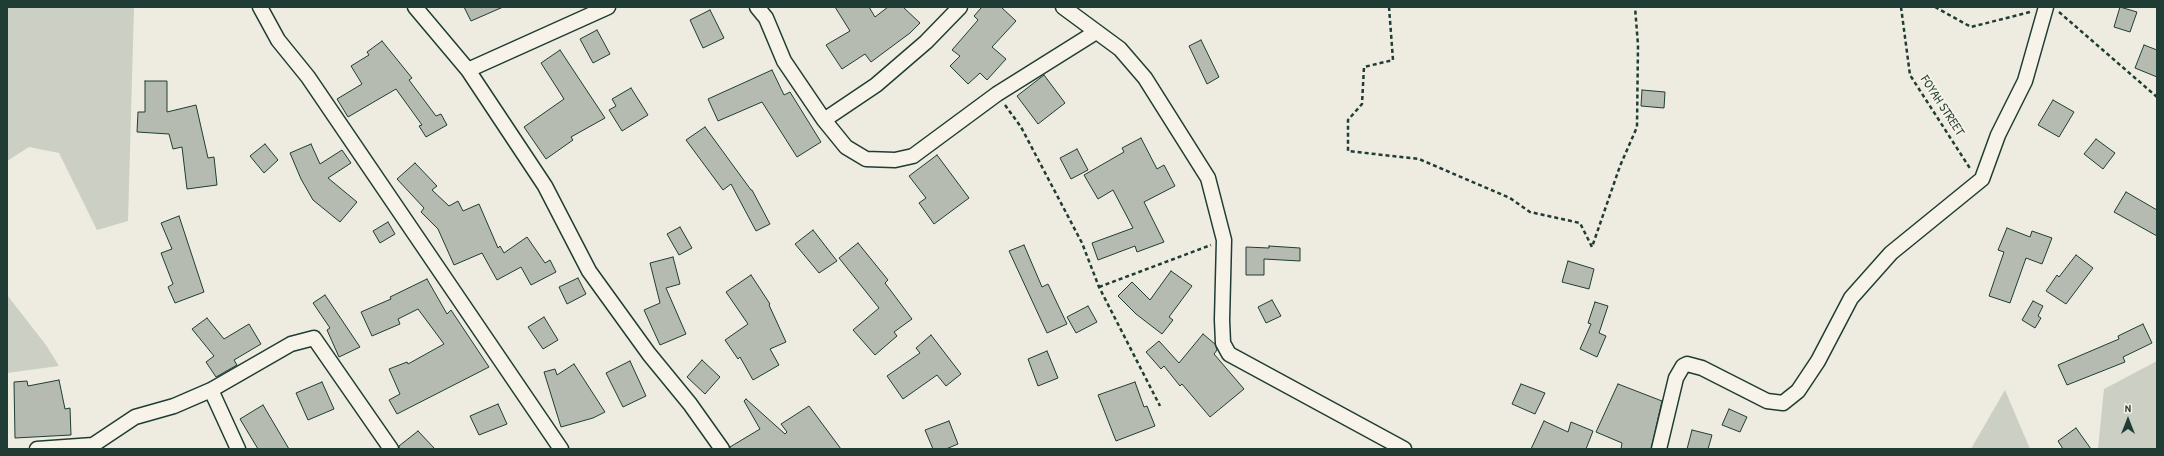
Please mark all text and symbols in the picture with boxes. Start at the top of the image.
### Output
street label: FOYAH STREET [1917,73,1967,139]
north arrow [2108,400,2148,440]
text: N [2125,401,2131,415]

